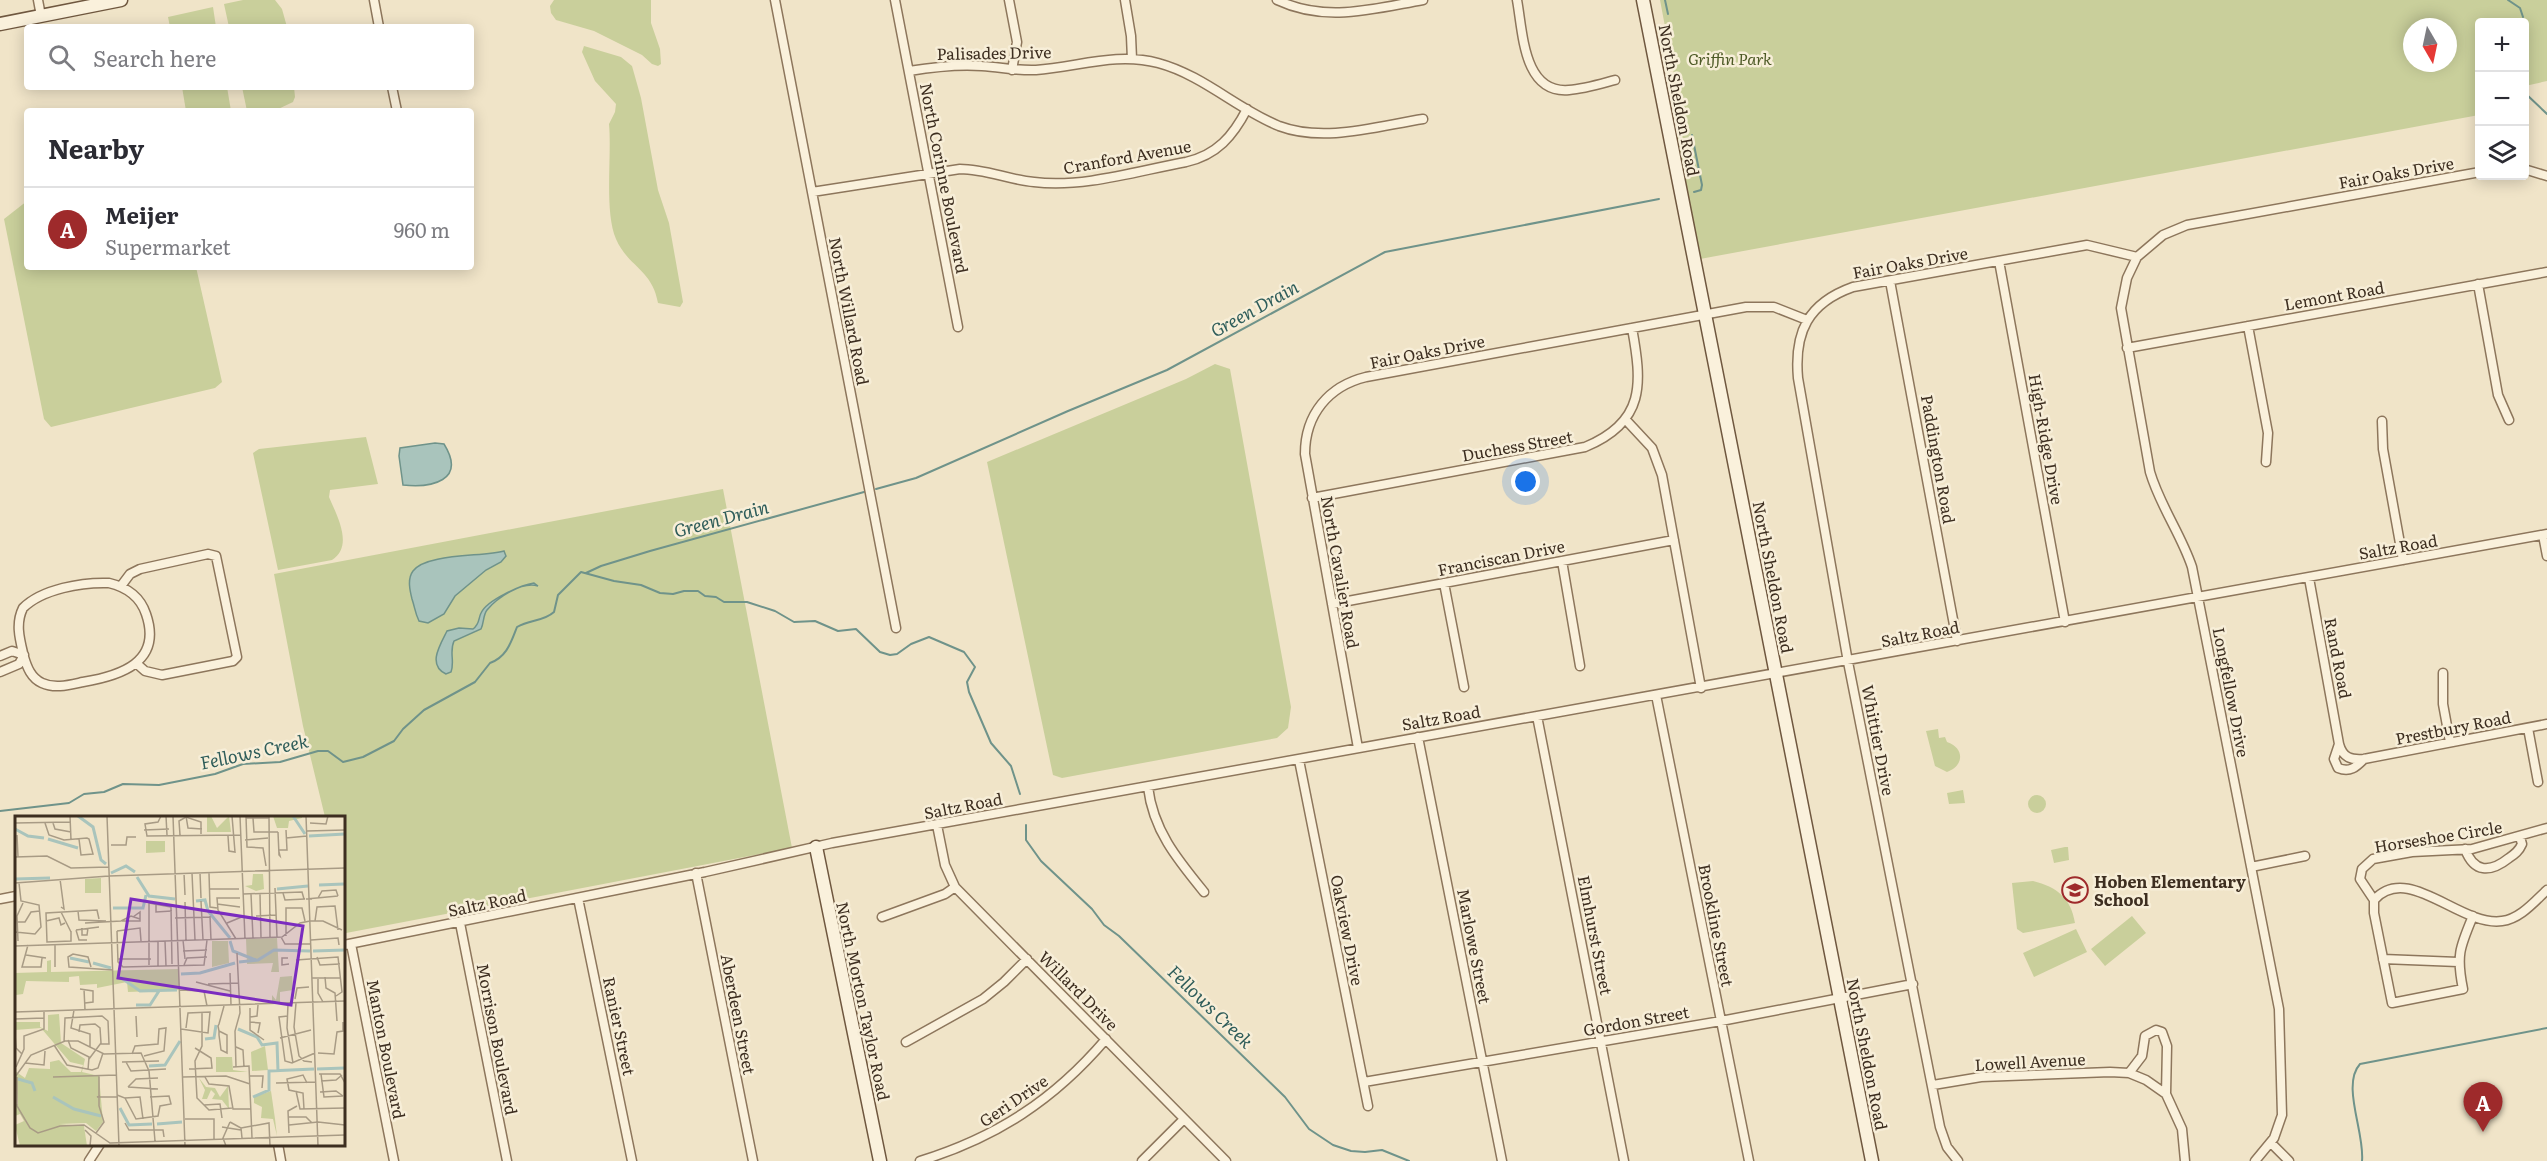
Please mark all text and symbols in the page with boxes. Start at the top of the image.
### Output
north arrow [2403,18,2457,72]
map controls [2475,18,2529,180]
button: + [2475,18,2529,72]
street label: North Sheldon Road [1653,22,1707,178]
search box [24,24,474,90]
street label: Palisades Drive [936,39,1052,65]
icon: search [45,41,78,74]
text: Search here [93,41,216,74]
park label: Griffin Park [1688,46,1772,70]
button: − [2475,72,2529,126]
street label: North Corinne Boulevard [915,81,975,275]
button: layers [2475,126,2529,180]
text: Nearby [48,128,144,167]
street label: Cranford Avenue [1061,133,1193,179]
street label: Fair Oaks Drive [2336,150,2456,194]
text: Meijer [105,198,179,231]
text: A [60,214,75,244]
text: 960 m [394,214,450,244]
text: Supermarket [105,231,231,261]
street label: North Willard Road [824,235,876,387]
street label: Fair Oaks Drive [1850,240,1970,284]
water label: Green Drain [1205,273,1303,343]
street label: Lemont Road [2282,274,2386,316]
street label: Fair Oaks Drive [1367,328,1487,374]
street label: High-Ridge Drive [2024,372,2070,506]
street label: Paddington Road [1916,393,1962,526]
street label: Duchess Street [1460,423,1575,467]
your location [1511,467,1540,496]
water label: Green Drain [671,492,772,544]
street label: North Cavalier Road [1316,494,1366,651]
street label: North Sheldon Road [1747,499,1801,655]
street label: Saltz Road [2357,527,2439,565]
street label: Franciscan Drive [1435,533,1567,581]
street label: Saltz Road [1879,614,1961,652]
street label: Rand Road [2319,615,2359,701]
street label: Longfellow Drive [2208,625,2256,759]
street label: Whittier Drive [1857,683,1901,797]
street label: Saltz Road [1400,698,1482,736]
street label: Prestbury Road [2393,704,2513,750]
water label: Fellows Creek [197,726,311,776]
street label: Saltz Road [922,786,1004,824]
street label: Horseshoe Circle [2372,814,2504,858]
inset map [15,816,345,1146]
street label: Brookline Street [1693,862,1741,989]
place label: Hoben Elementary School [2094,869,2246,911]
street label: Oakview Drive [1325,873,1371,987]
street label: Elmhurst Street [1573,873,1619,997]
school or university icon: Hoben Elementary School [2060,875,2090,905]
street label: Saltz Road [446,882,529,922]
street label: Marlowe Street [1452,886,1498,1006]
street label: North Morton Taylor Road [831,899,897,1103]
street label: Willard Drive [1034,945,1124,1035]
street label: Aberdeen Street [716,952,763,1077]
water label: Fellows Creek [1162,958,1260,1054]
street label: Morrison Boulevard [472,961,524,1117]
street label: Ranier Street [598,974,642,1078]
street label: North Sheldon Road [1841,976,1895,1132]
street label: Manton Boulevard [362,977,412,1121]
street label: Gordon Street [1581,999,1691,1041]
street label: Lowell Avenue [1974,1046,2086,1076]
street label: Geri Drive [974,1068,1052,1132]
pin: A [2464,1082,2502,1132]

